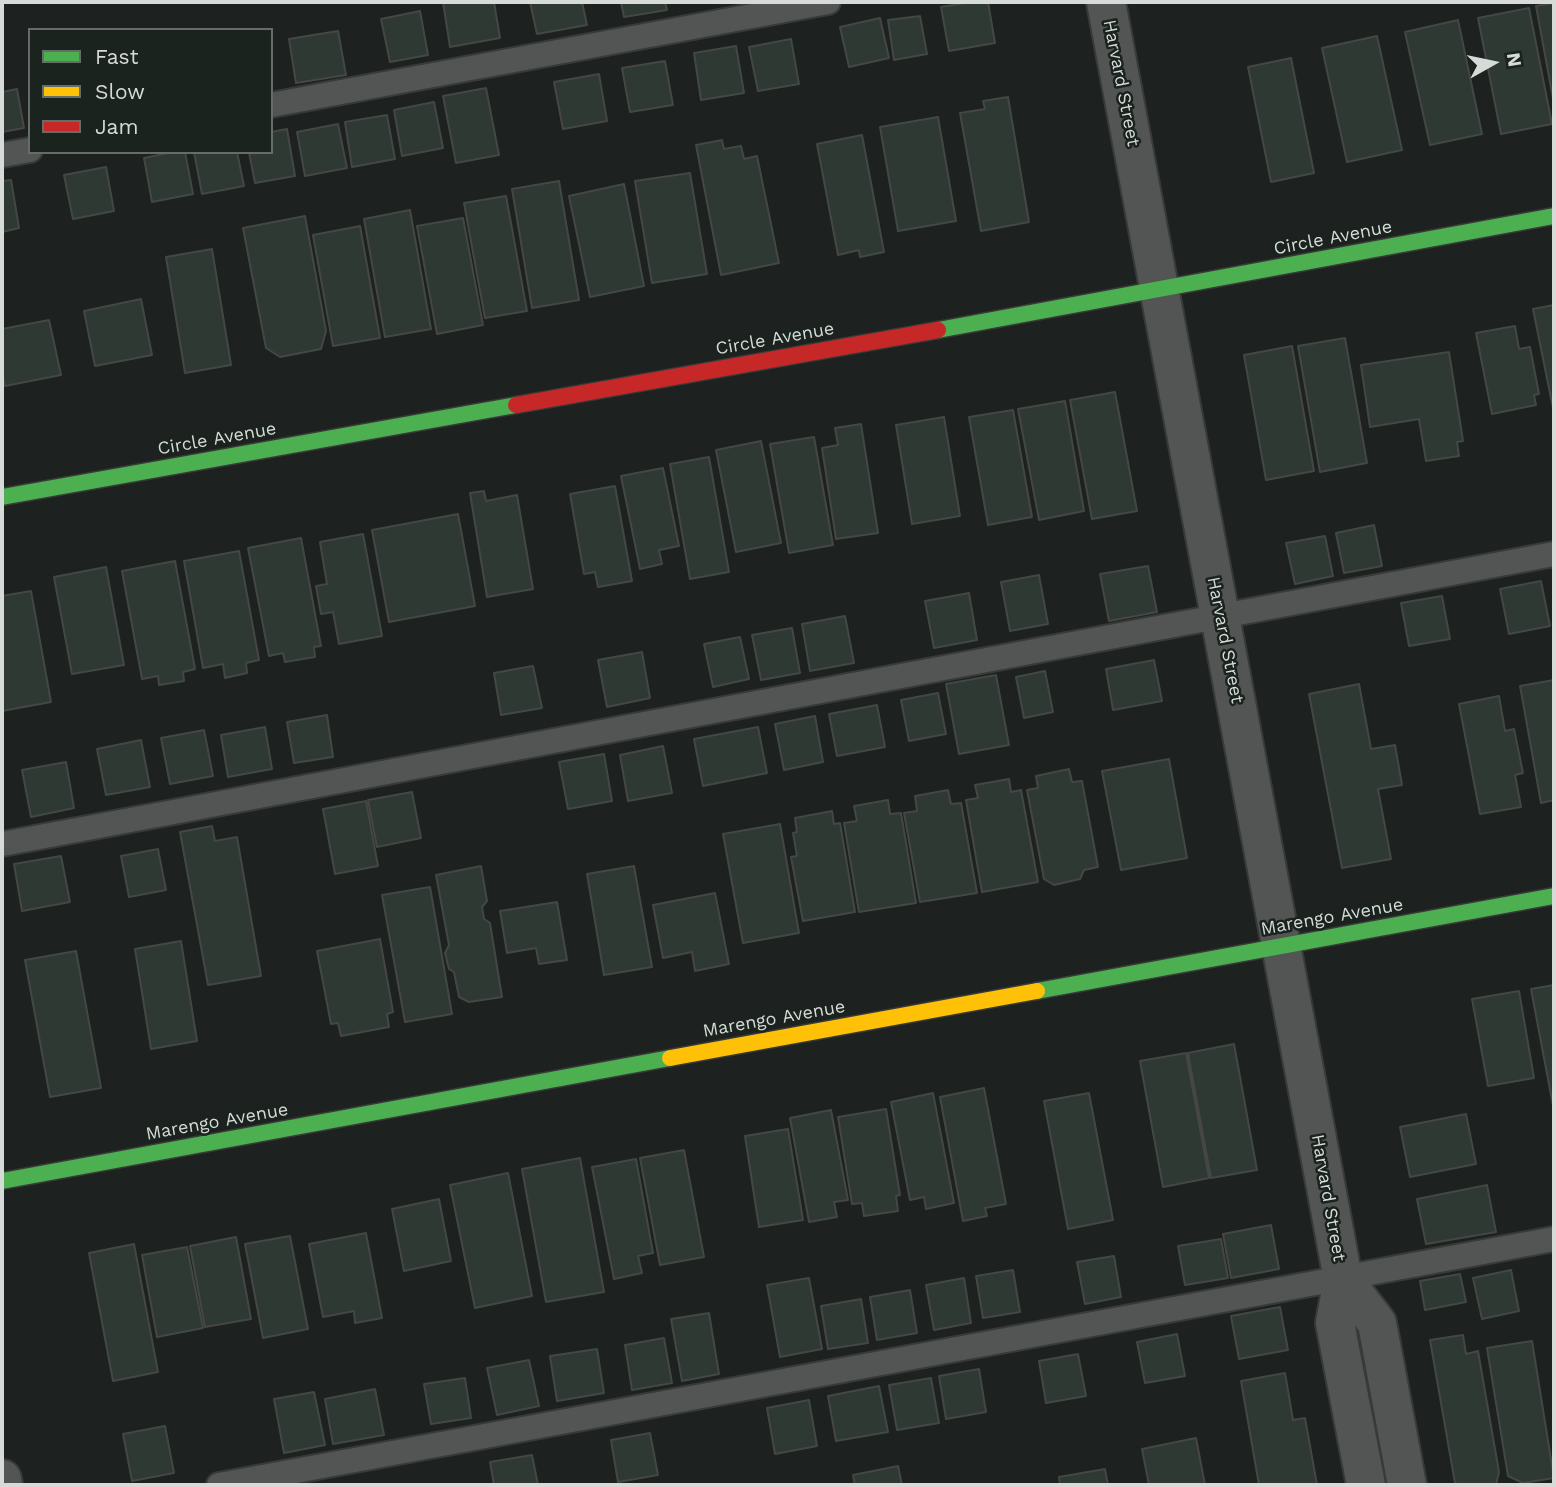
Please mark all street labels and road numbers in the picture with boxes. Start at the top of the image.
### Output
street label: Harvard Street [1098,18,1144,148]
street label: Circle Avenue [1272,216,1394,260]
street label: Circle Avenue [714,318,836,360]
street label: Circle Avenue [156,418,278,460]
street label: Harvard Street [1202,575,1248,705]
street label: Marengo Avenue [1259,894,1405,940]
street label: Marengo Avenue [701,996,847,1042]
street label: Marengo Avenue [144,1099,290,1145]
street label: Harvard Street [1306,1133,1350,1263]

